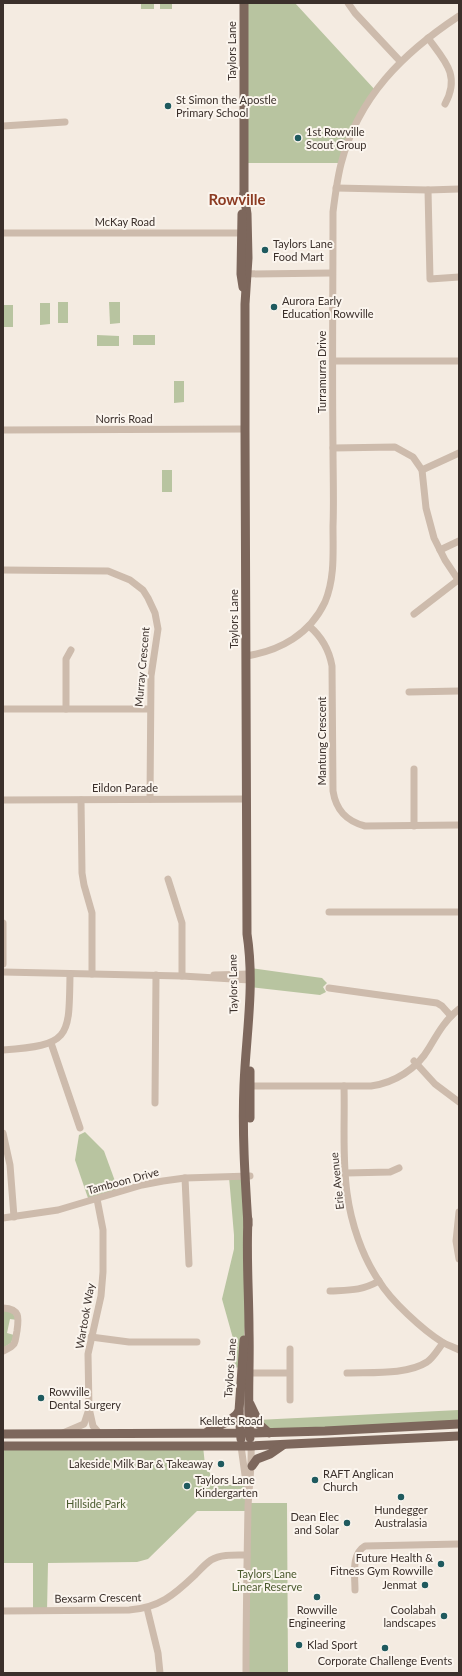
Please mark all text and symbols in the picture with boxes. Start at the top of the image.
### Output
street label: Taylors Lane [225,21,238,81]
place label: St Simon the Apostle Primary School [176,93,277,119]
marker: St Simon the Apostle Primary School [163,101,173,111]
place label: 1st Rowville Scout Group [306,125,366,151]
marker: 1st Rowville Scout Group [293,133,303,143]
district label: Rowville [209,190,265,208]
street label: McKay Road [95,215,155,228]
place label: Taylors Lane Food Mart [273,237,333,263]
marker: Taylors Lane Food Mart [260,245,270,255]
place label: Aurora Early Education Rowville [282,294,374,320]
marker: Aurora Early Education Rowville [269,302,279,312]
street label: Turramurra Drive [315,331,328,413]
street label: Norris Road [95,412,153,425]
street label: Taylors Lane [227,589,240,649]
street label: Murray Crescent [132,626,151,708]
street label: Mantung Crescent [315,696,328,785]
street label: Eildon Parade [92,781,158,794]
street label: Taylors Lane [225,954,240,1014]
street label: Erie Avenue [327,1152,346,1210]
street label: Tamboon Drive [86,1165,160,1196]
street label: Wartook Way [72,1282,97,1350]
street label: Taylors Lane [221,1338,238,1398]
place label: Rowville Dental Surgery [49,1385,121,1411]
marker: Rowville Dental Surgery [36,1393,46,1403]
street label: Kelletts Road [199,1414,263,1427]
place label: Lakeside Milk Bar & Takeaway [69,1457,213,1470]
marker: Lakeside Milk Bar & Takeaway [216,1459,226,1469]
place label: RAFT Anglican Church [323,1467,394,1493]
place label: Taylors Lane Kindergarten [195,1473,258,1499]
marker: RAFT Anglican Church [310,1475,320,1485]
marker: Taylors Lane Kindergarten [182,1481,192,1491]
marker: Hundegger Australasia [396,1492,406,1502]
park label: Hillside Park [66,1497,126,1510]
place label: Hundegger Australasia [374,1503,428,1529]
place label: Dean Elec and Solar [291,1510,339,1536]
marker: Dean Elec and Solar [342,1518,352,1528]
place label: Future Health & Fitness Gym Rowville [330,1551,433,1577]
marker: Future Health & Fitness Gym Rowville [436,1559,446,1569]
park label: Taylors Lane Linear Reserve [232,1567,302,1593]
place label: Jenmat [382,1578,417,1591]
marker: Jenmat [420,1580,430,1590]
street label: Bexsarm Crescent [54,1590,142,1605]
marker: Rowville Engineering [312,1592,322,1602]
place label: Rowville Engineering [289,1603,346,1629]
place label: Coolabah landscapes [383,1603,436,1629]
marker: Coolabah landscapes [439,1611,449,1621]
place label: Klad Sport [307,1638,358,1651]
marker: Klad Sport [294,1640,304,1650]
marker: Corporate Challenge Events [380,1643,390,1653]
place label: Corporate Challenge Events [318,1654,452,1667]

